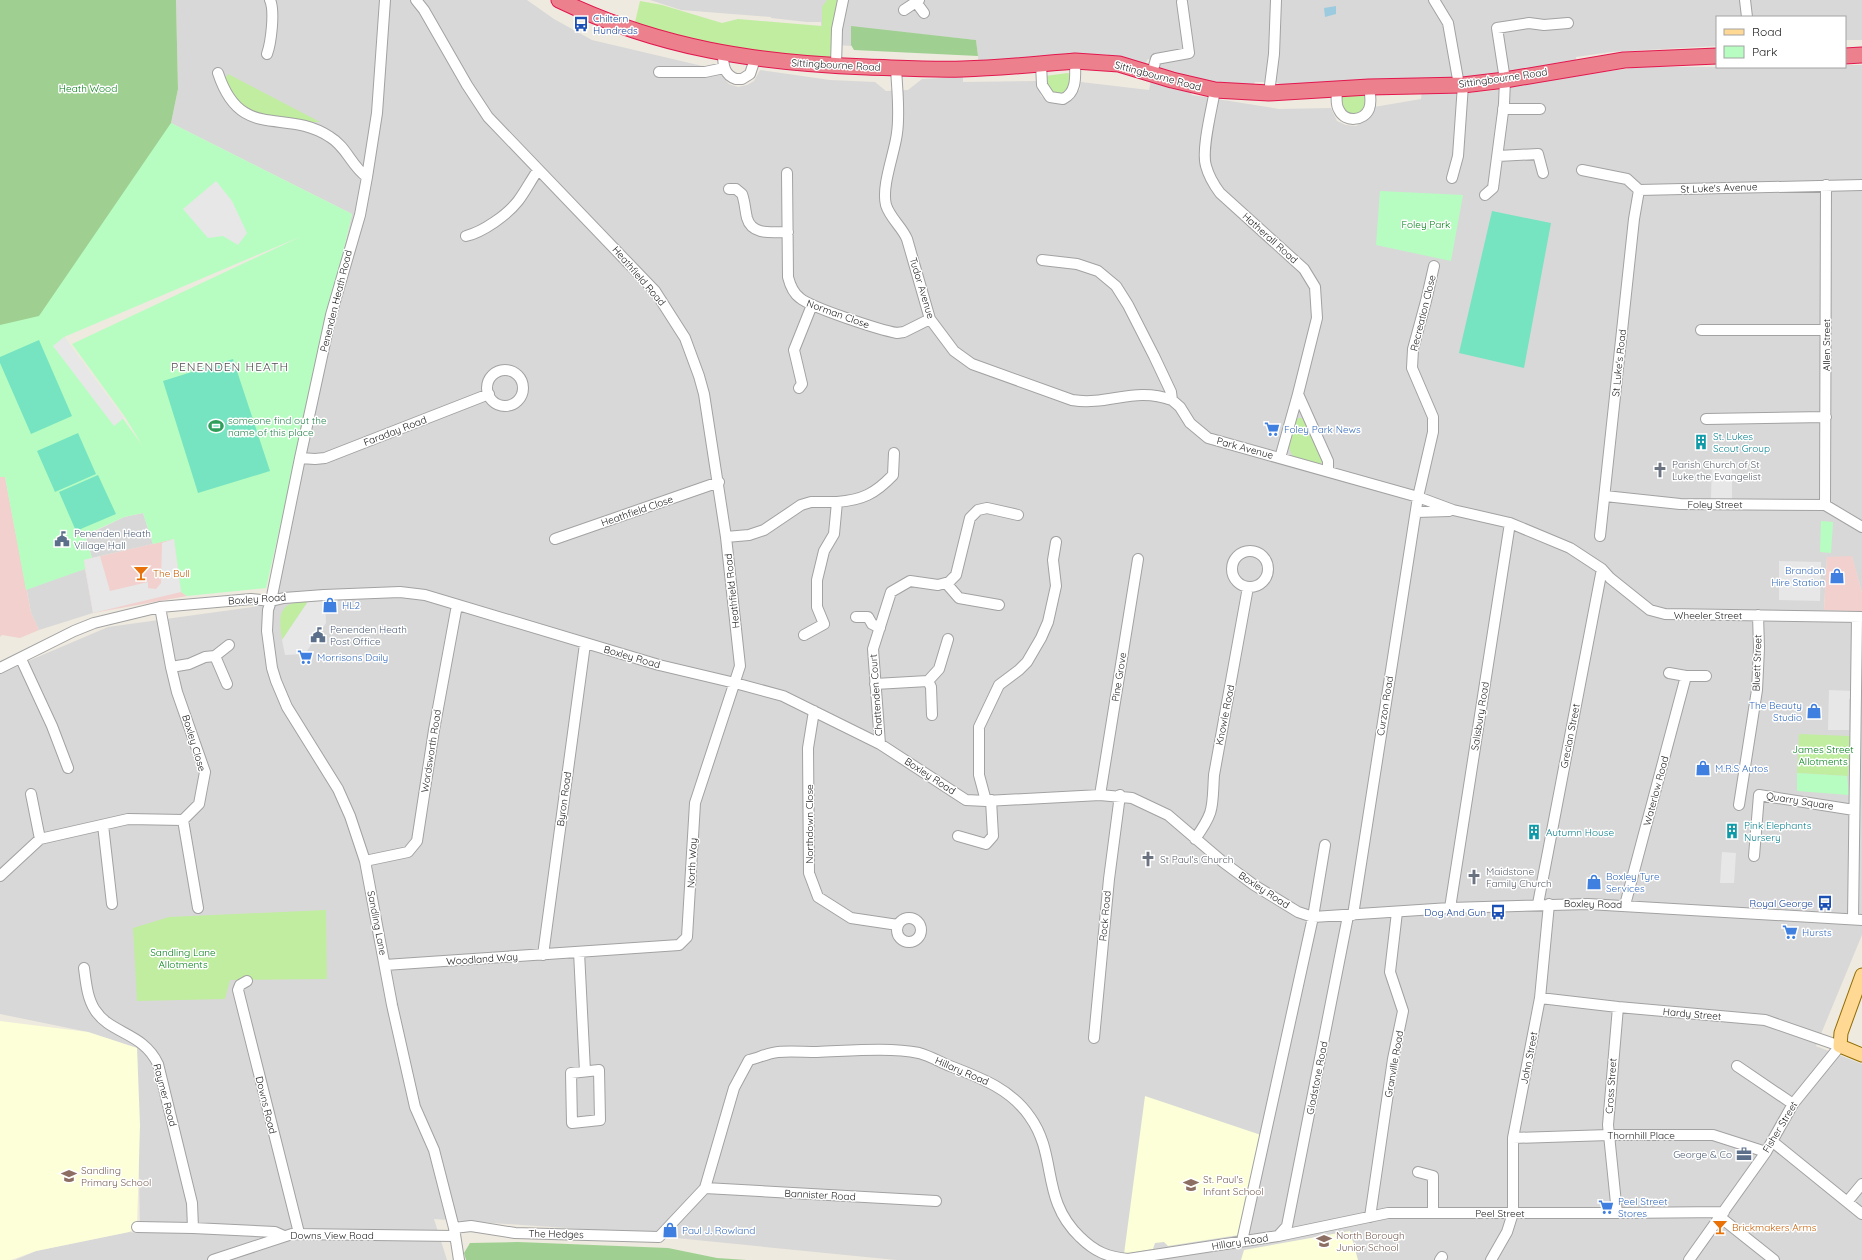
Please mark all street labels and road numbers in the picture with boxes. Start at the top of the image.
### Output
street label: Sittingbourne Road [791,56,881,74]
street label: Sittingbourne Road [1113,58,1203,94]
street label: Sittingbourne Road [1458,65,1548,91]
street label: St Luke's Avenue [1680,180,1758,196]
street label: Hatherall Road [1240,210,1300,266]
street label: Heathfield Road [609,243,669,309]
street label: Penenden Heath Road [317,249,355,353]
street label: Tudor Avenue [907,256,938,321]
street label: Recreation Close [1407,273,1439,352]
street label: Norman Close [805,297,872,332]
street label: Allen Street [1820,318,1833,371]
street label: St Luke's Road [1609,329,1629,397]
street label: Faraday Road [362,413,428,449]
street label: Park Avenue [1215,434,1275,462]
street label: Heathfield Close [599,492,675,529]
street label: Foley Street [1687,498,1743,511]
street label: Heathfield Road [722,553,742,629]
street label: Boxley Road [227,590,287,608]
street label: Wheeler Street [1674,609,1743,622]
street label: Bluett Street [1750,634,1765,692]
street label: Boxley Road [602,643,662,671]
street label: Pine Grove [1109,651,1129,703]
street label: Chattenden Court [867,653,885,736]
street label: Curzon Road [1374,675,1396,737]
street label: Salisbury Road [1468,681,1492,751]
street label: Knowle Road [1213,684,1237,746]
street label: Grecian Street [1557,702,1583,769]
street label: Wordsworth Road [418,709,444,793]
street label: Boxley Close [179,713,209,773]
street label: Boxley Road [902,755,958,797]
street label: Waterlow Road [1640,755,1672,827]
street label: Byron Road [554,771,574,827]
street label: Northdown Close [803,784,816,864]
street label: Quarry Square [1765,789,1835,813]
street label: North Way [684,838,700,888]
street label: Boxley Road [1236,869,1292,911]
street label: Sandling Lane [364,890,390,957]
street label: Rock Road [1096,890,1114,942]
street label: Boxley Road [1564,897,1622,911]
street label: Woodland Way [446,950,518,968]
street label: Hardy Street [1662,1005,1722,1023]
street label: Granville Road [1382,1030,1406,1098]
street label: John Street [1518,1030,1541,1085]
street label: Gladstone Road [1304,1040,1330,1116]
street label: Hillary Road [933,1054,991,1088]
street label: Cross Street [1603,1057,1619,1114]
street label: Raymer Road [150,1062,180,1128]
street label: Downs Road [253,1075,279,1135]
street label: Fisher Street [1760,1098,1801,1155]
street label: Thornhill Place [1607,1129,1675,1142]
street label: Bannister Road [784,1187,856,1203]
street label: Peel Street [1475,1207,1525,1220]
street label: The Hedges [528,1227,584,1241]
street label: Downs View Road [290,1229,374,1242]
street label: Hillary Road [1211,1231,1269,1253]

